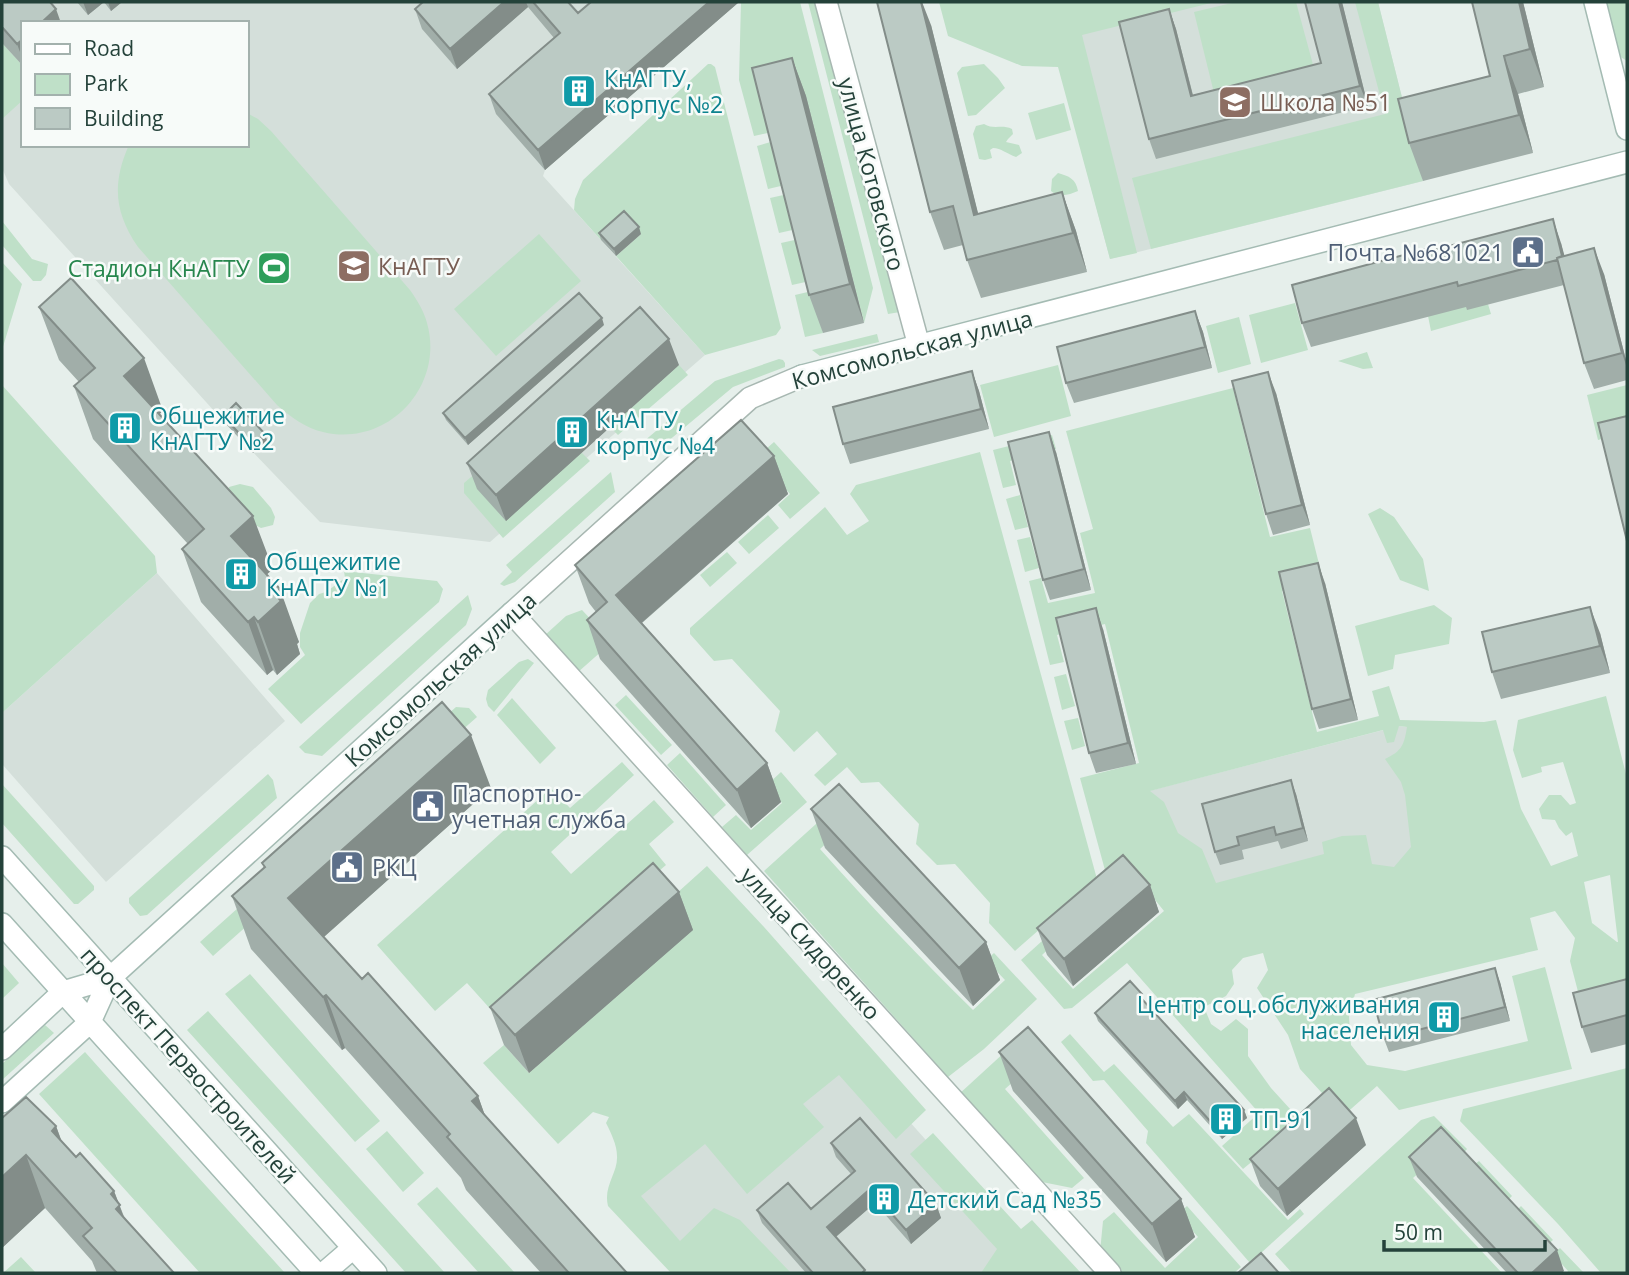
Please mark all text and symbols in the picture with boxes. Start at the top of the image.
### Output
legend [21,21,248,147]
text: Road [84,34,134,62]
place label: КнАГТУ, корпус №2 [604,62,723,120]
text: Park [84,69,128,97]
building icon: КнАГТУ, корпус №2 [560,72,598,110]
street label: улица Котовского [831,74,913,274]
school or university icon: Школа №51 [1216,83,1254,121]
place label: Школа №51 [1260,86,1391,118]
text: Building [84,104,163,132]
public building icon: Почта №681021 [1509,233,1547,271]
place label: Почта №681021 [1328,236,1504,268]
school or university icon: КнАГТУ [335,247,373,285]
sports icon: Стадион КнАГТУ [255,249,293,287]
place label: КнАГТУ [378,250,461,282]
place label: Стадион КнАГТУ [68,252,251,284]
street label: Комсомольская улица [788,301,1036,397]
place label: Общежитие КнАГТУ №2 [150,399,285,457]
place label: КнАГТУ, корпус №4 [596,403,715,461]
building icon: Общежитие КнАГТУ №2 [106,409,144,447]
building icon: КнАГТУ, корпус №4 [553,413,591,451]
place label: Общежитие КнАГТУ №1 [266,545,401,603]
building icon: Общежитие КнАГТУ №1 [222,555,260,593]
street label: Комсомольская улица [337,584,543,774]
place label: Паспортно- учетная служба [452,777,626,835]
public building icon: Паспортно- учетная служба [409,787,447,825]
public building icon: РКЦ [328,848,366,886]
place label: РКЦ [372,851,417,883]
street label: улица Сидоренко [734,860,888,1026]
street label: проспект Первостроителей [74,940,304,1190]
place label: Центр соц.обслуживания населения [1137,988,1420,1046]
building icon: Центр соц.обслуживания населения [1425,998,1463,1036]
building icon: ТП-91 [1207,1100,1245,1138]
place label: ТП-91 [1250,1103,1313,1135]
building icon: Детский Сад №35 [865,1180,903,1218]
place label: Детский Сад №35 [908,1183,1102,1215]
scale bar [1384,1208,1545,1252]
text: 50 m [1394,1218,1443,1246]

